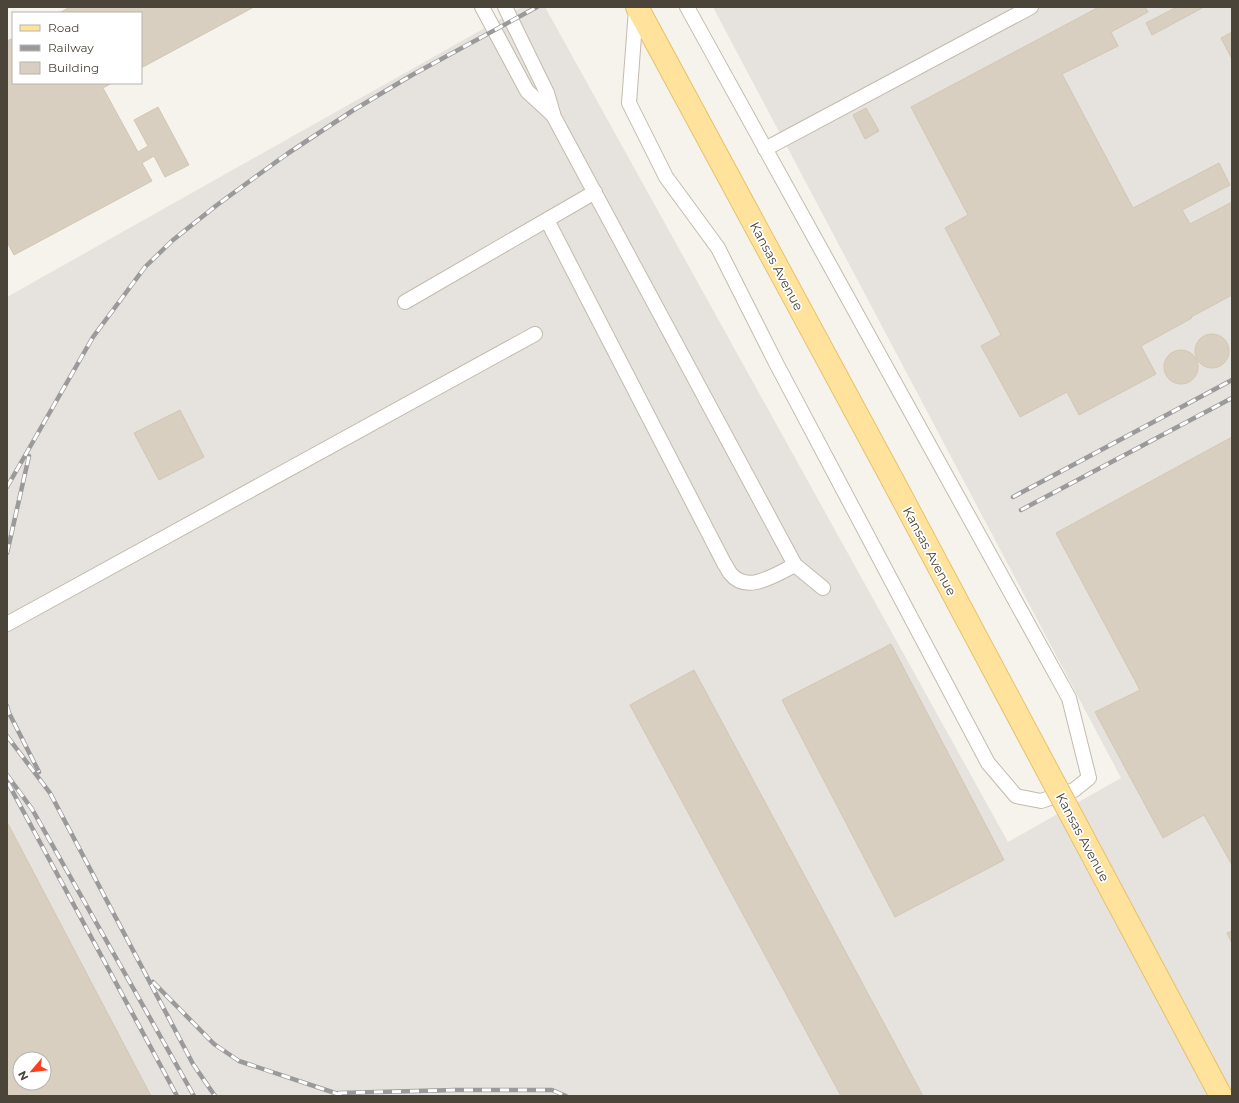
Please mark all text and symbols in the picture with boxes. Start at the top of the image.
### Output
legend [12,12,142,84]
text: Road [48,20,79,35]
text: Railway [48,40,94,55]
text: Building [48,60,99,75]
street label: Kansas Avenue [747,219,807,313]
street label: Kansas Avenue [900,504,960,598]
street label: Kansas Avenue [1053,790,1113,884]
north arrow [12,1051,52,1091]
text: N [15,1068,31,1083]

